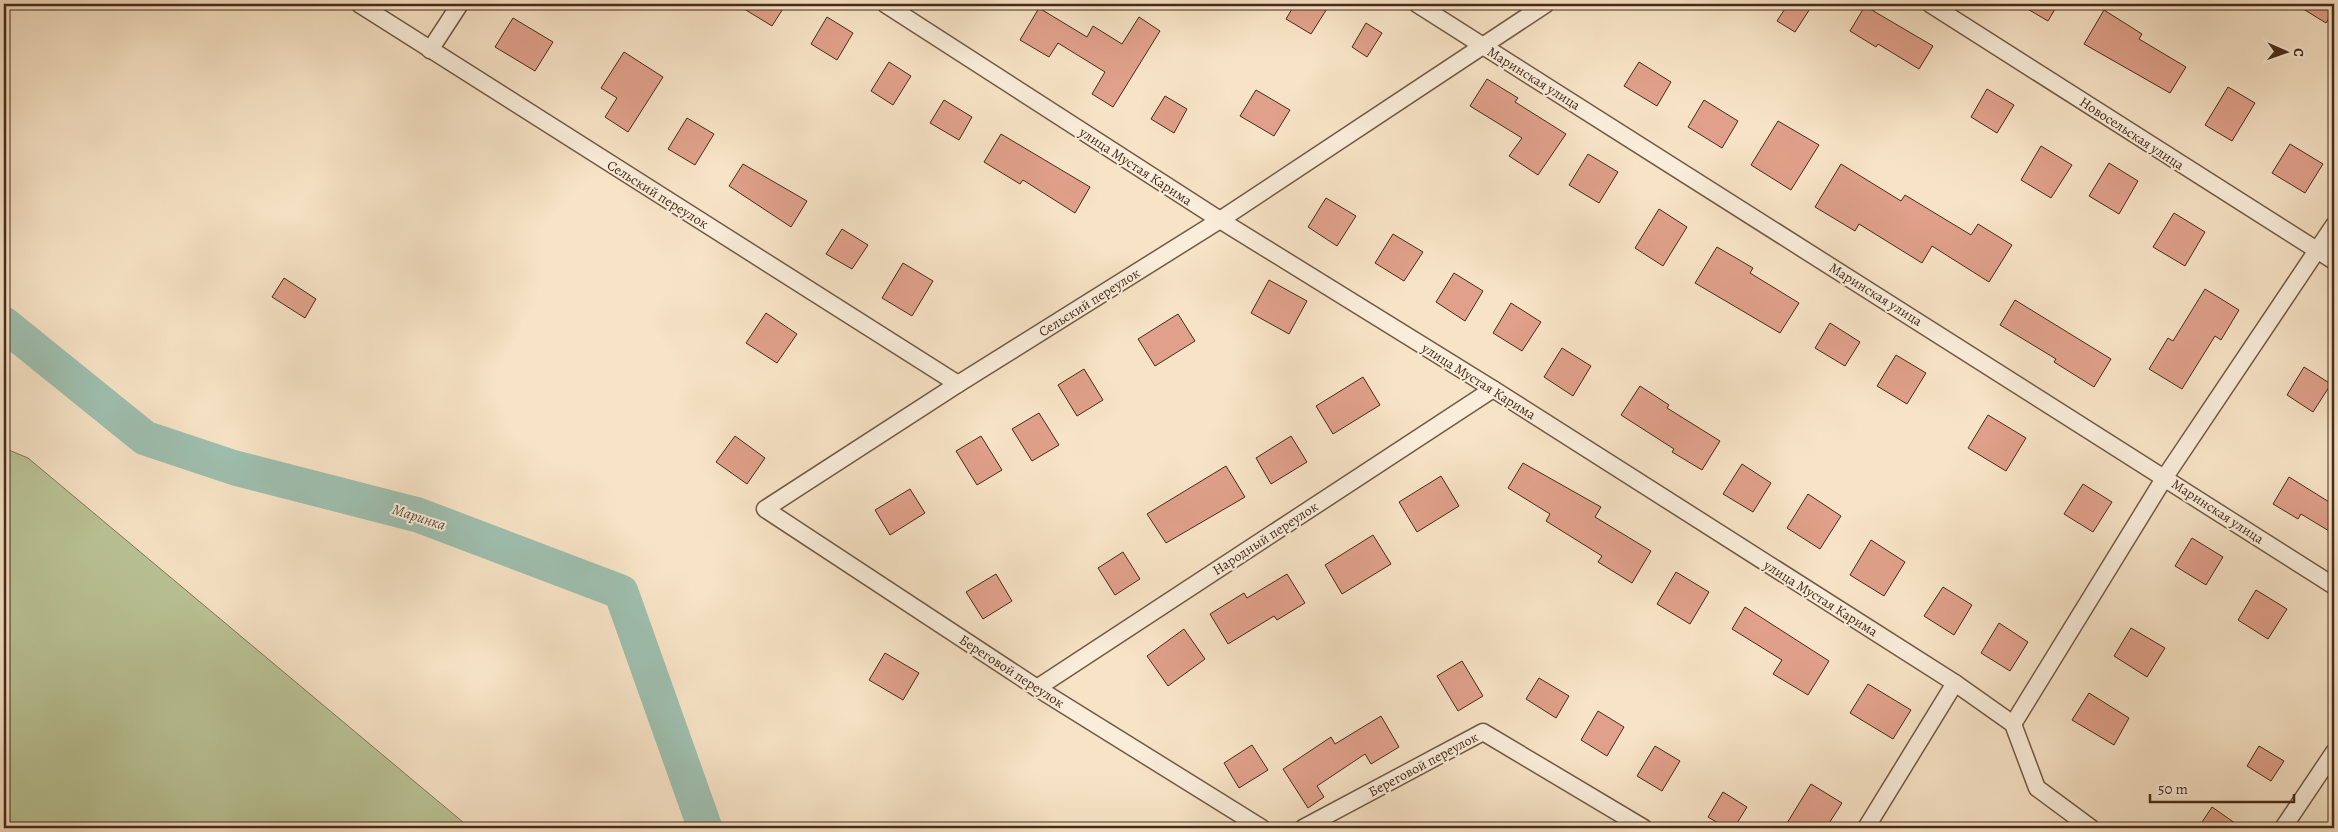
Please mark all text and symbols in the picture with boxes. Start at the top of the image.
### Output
north arrow [2260,28,2310,78]
street label: Маринская улица [1483,42,1584,115]
text: С [2289,48,2308,57]
street label: Новосельская улица [2076,92,2188,175]
street label: улица Мустая Карима [1075,122,1196,210]
street label: Сельский переулок [603,156,712,233]
street label: Маринская улица [1825,258,1926,331]
street label: Сельский переулок [1035,264,1144,341]
street label: улица Мустая Карима [1417,338,1540,425]
street label: Маринская улица [2168,474,2268,549]
street label: Народный переулок [1209,497,1322,580]
water label: Маринка [390,499,448,535]
street label: улица Мустая Карима [1759,555,1882,642]
street label: Береговой переулок [955,630,1068,713]
street label: Береговой переулок [1365,727,1481,801]
scale bar [2150,772,2294,804]
text: 50 m [2158,779,2188,799]

